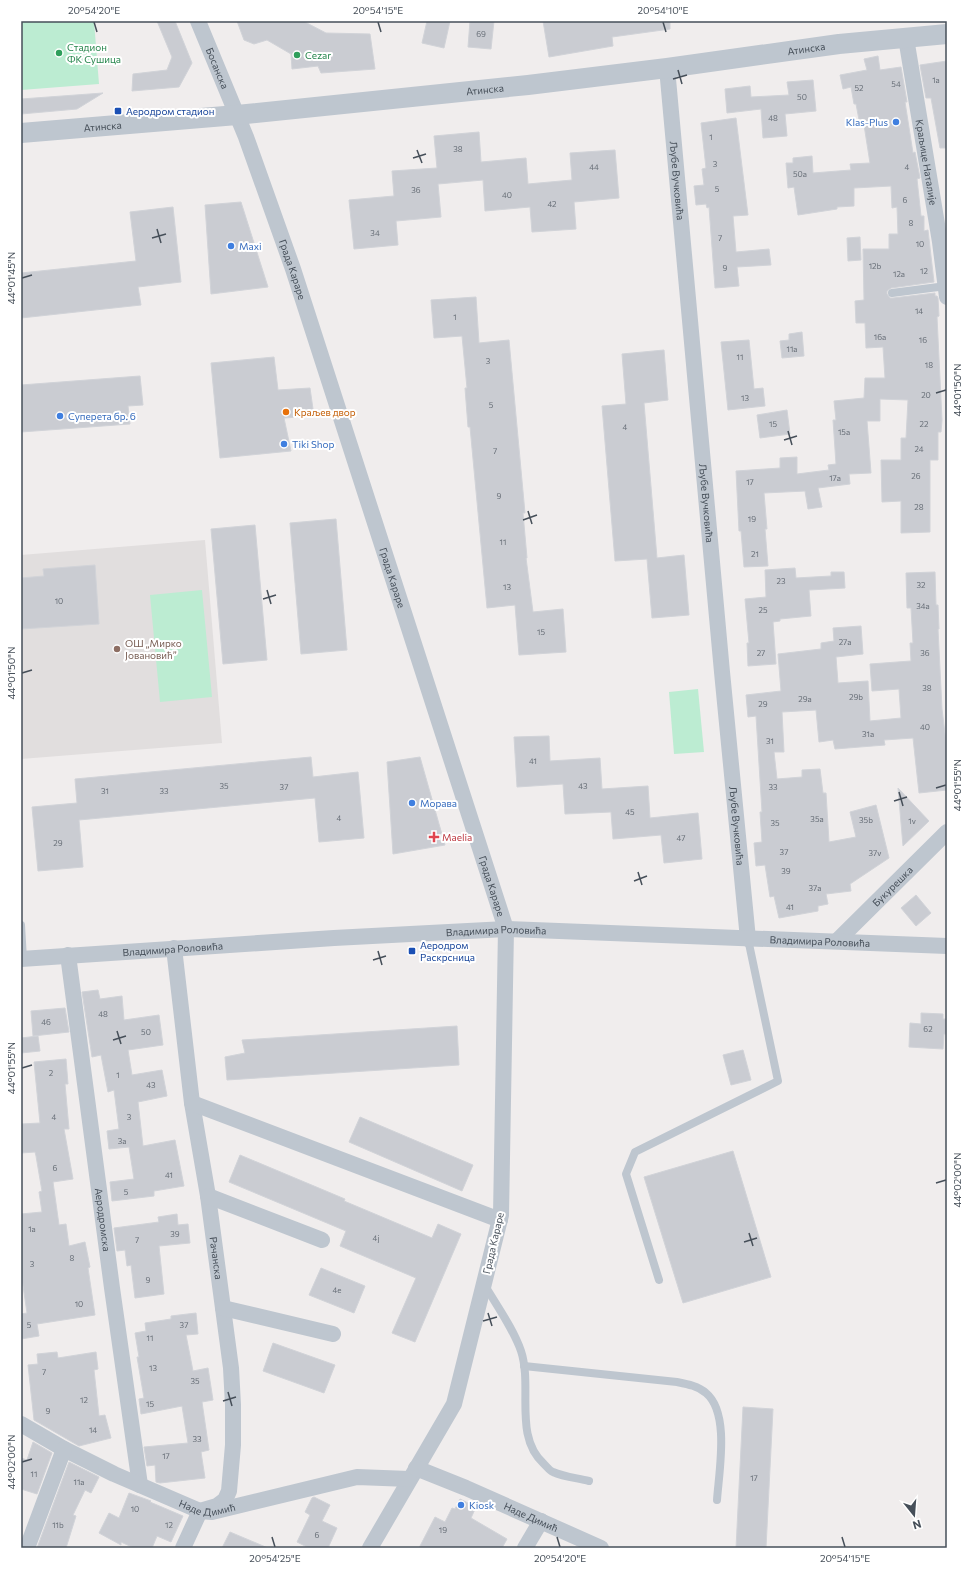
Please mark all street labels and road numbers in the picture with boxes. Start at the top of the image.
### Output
street label: Атинска [787,40,826,57]
street label: Босанска [204,46,231,91]
street label: Атинска [465,82,504,97]
street label: Краљице Наталије [914,118,940,206]
street label: Атинска [83,119,122,134]
street label: Љубе Вучковића [668,141,687,221]
street label: Града Караре [277,238,308,301]
street label: Љубе Вучковића [697,463,716,543]
street label: Града Караре [377,546,408,609]
street label: Љубе Вучковића [727,786,747,866]
street label: Града Караре [477,854,508,918]
street label: Букурешка [870,864,915,909]
street label: Владимира Роловића [446,923,547,938]
street label: Владимира Роловића [769,933,870,949]
street label: Владимира Роловића [122,939,223,958]
street label: Аеродромска [93,1187,113,1252]
street label: Града Караре [480,1211,506,1275]
street label: Рачанска [207,1236,225,1280]
street label: Наде Димић [177,1497,236,1518]
street label: Наде Димић [502,1500,560,1534]

